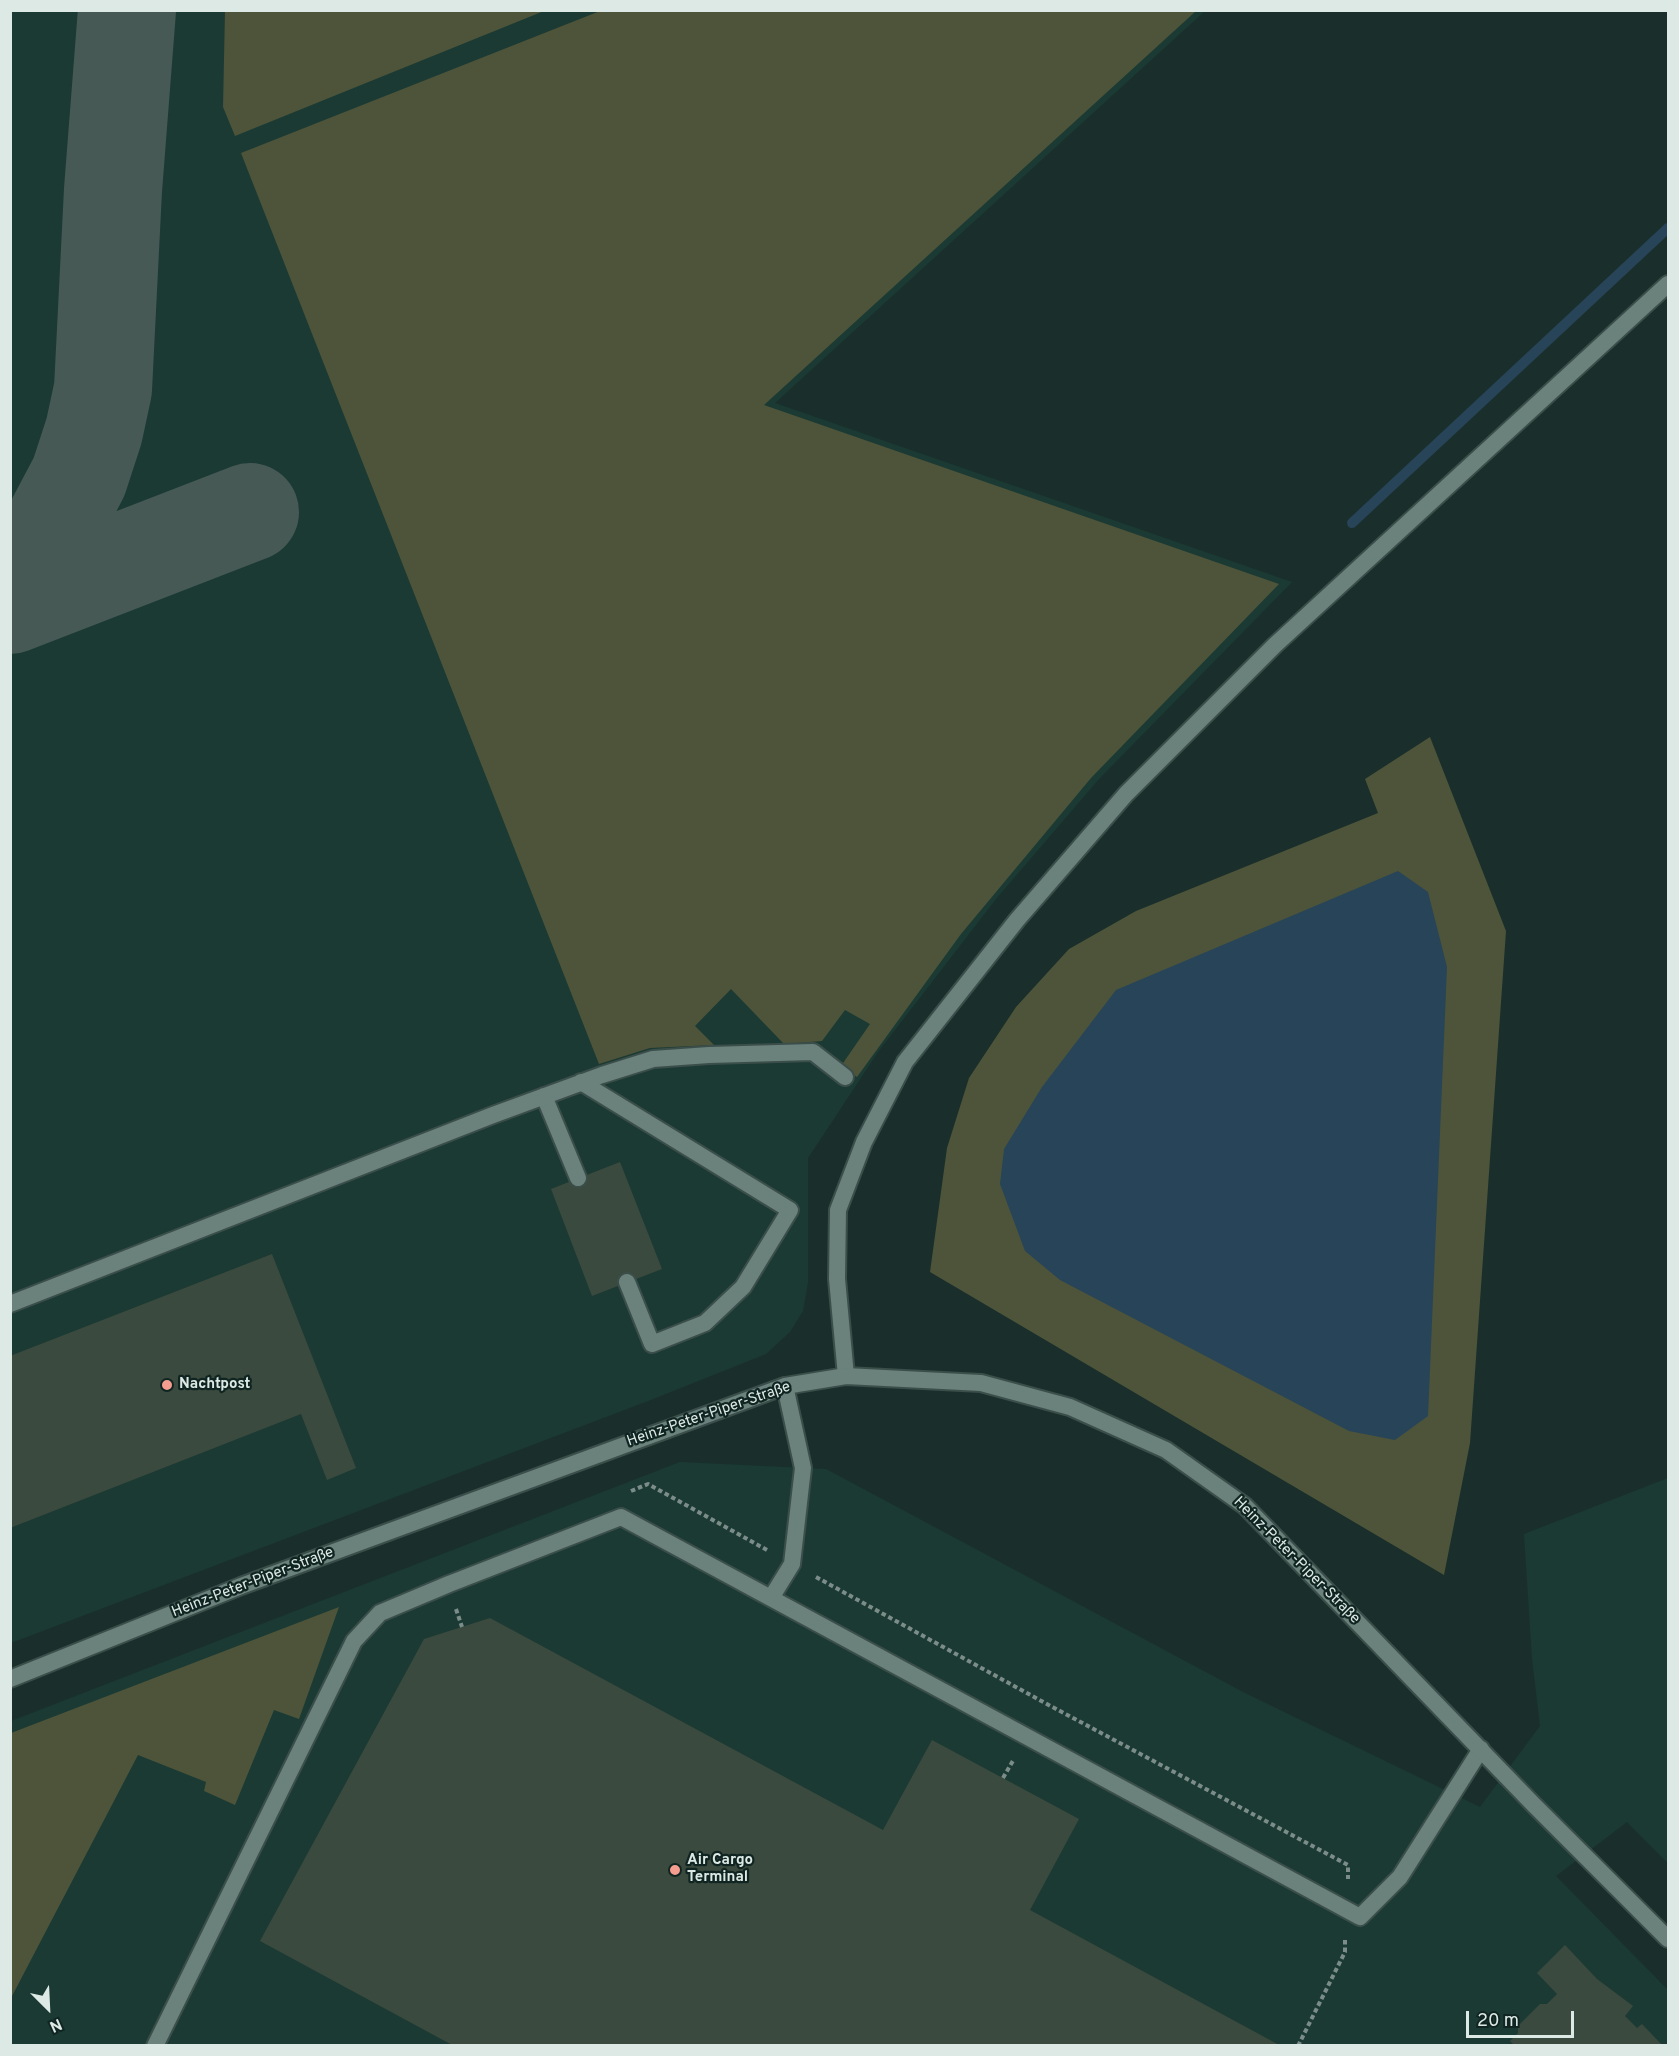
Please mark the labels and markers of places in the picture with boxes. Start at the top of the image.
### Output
place label: Nachtpost [179,1376,250,1394]
marker: Nachtpost [160,1378,174,1392]
place label: Air Cargo Terminal [687,1852,753,1887]
marker: Air Cargo Terminal [668,1863,682,1877]

